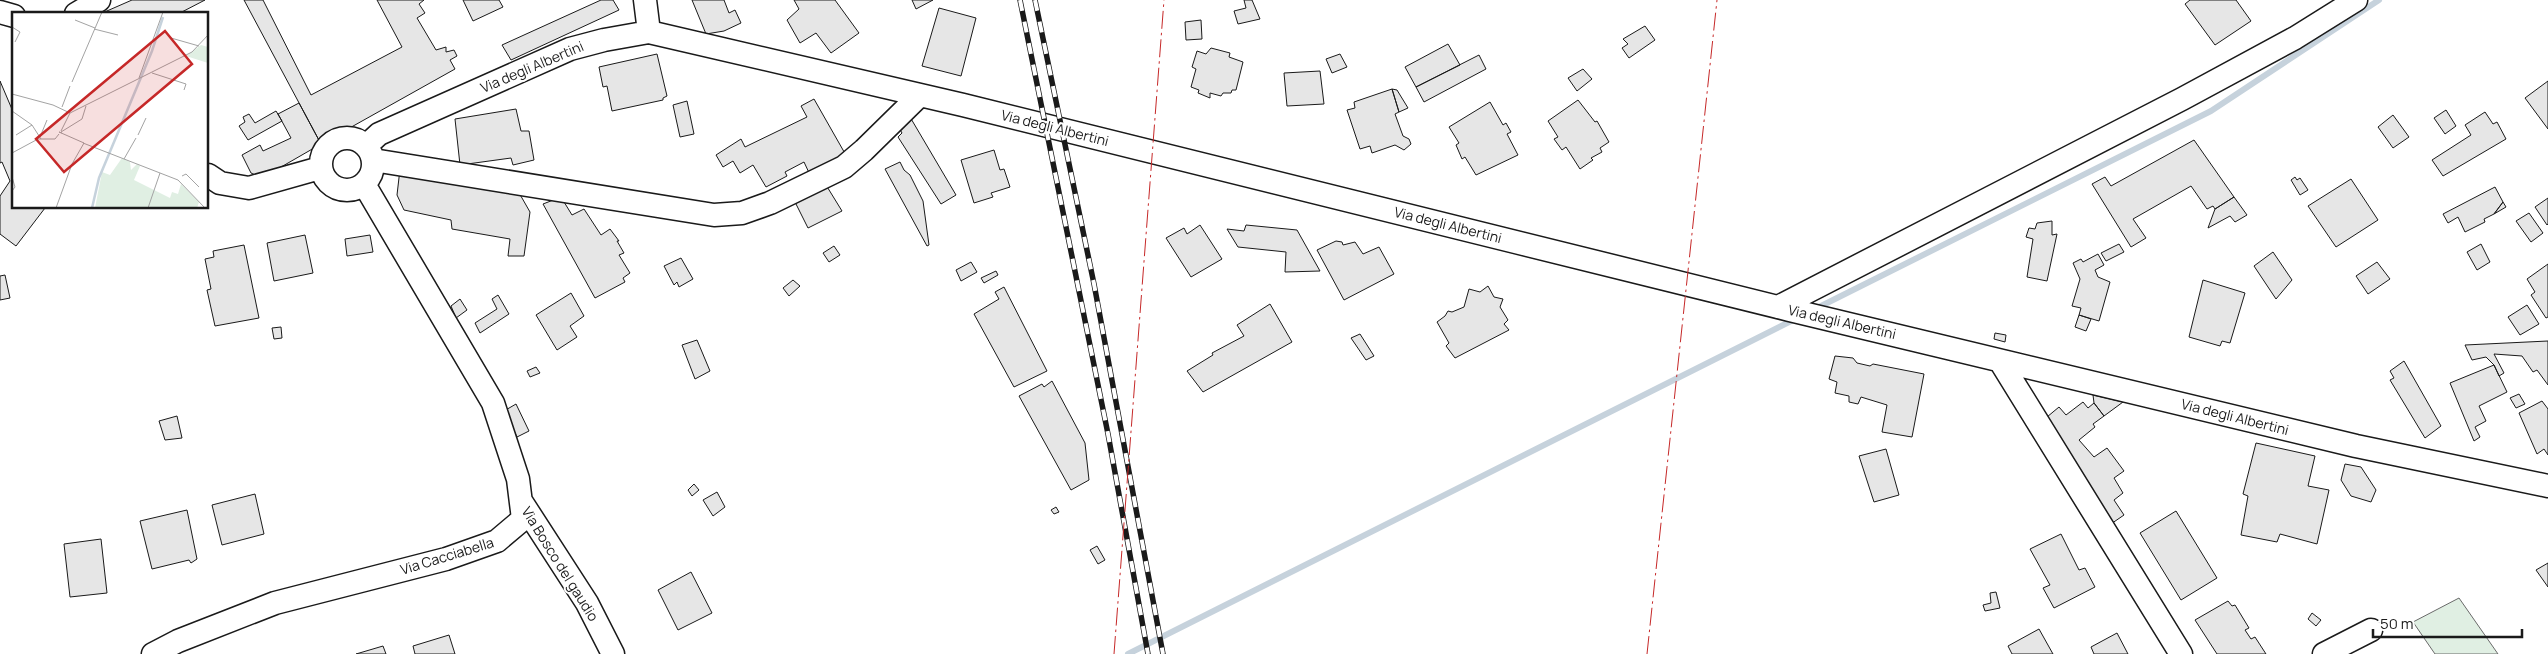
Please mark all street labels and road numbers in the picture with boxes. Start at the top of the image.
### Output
street label: Via degli Albertini [477,36,586,97]
street label: Via degli Albertini [999,105,1111,150]
street label: Via degli Albertini [1392,202,1504,247]
street label: Via degli Albertini [1786,300,1898,343]
street label: Via degli Albertini [2179,394,2291,439]
street label: Via Bosco del gaudio [518,503,603,625]
street label: Via Cacciabella [398,532,496,579]

